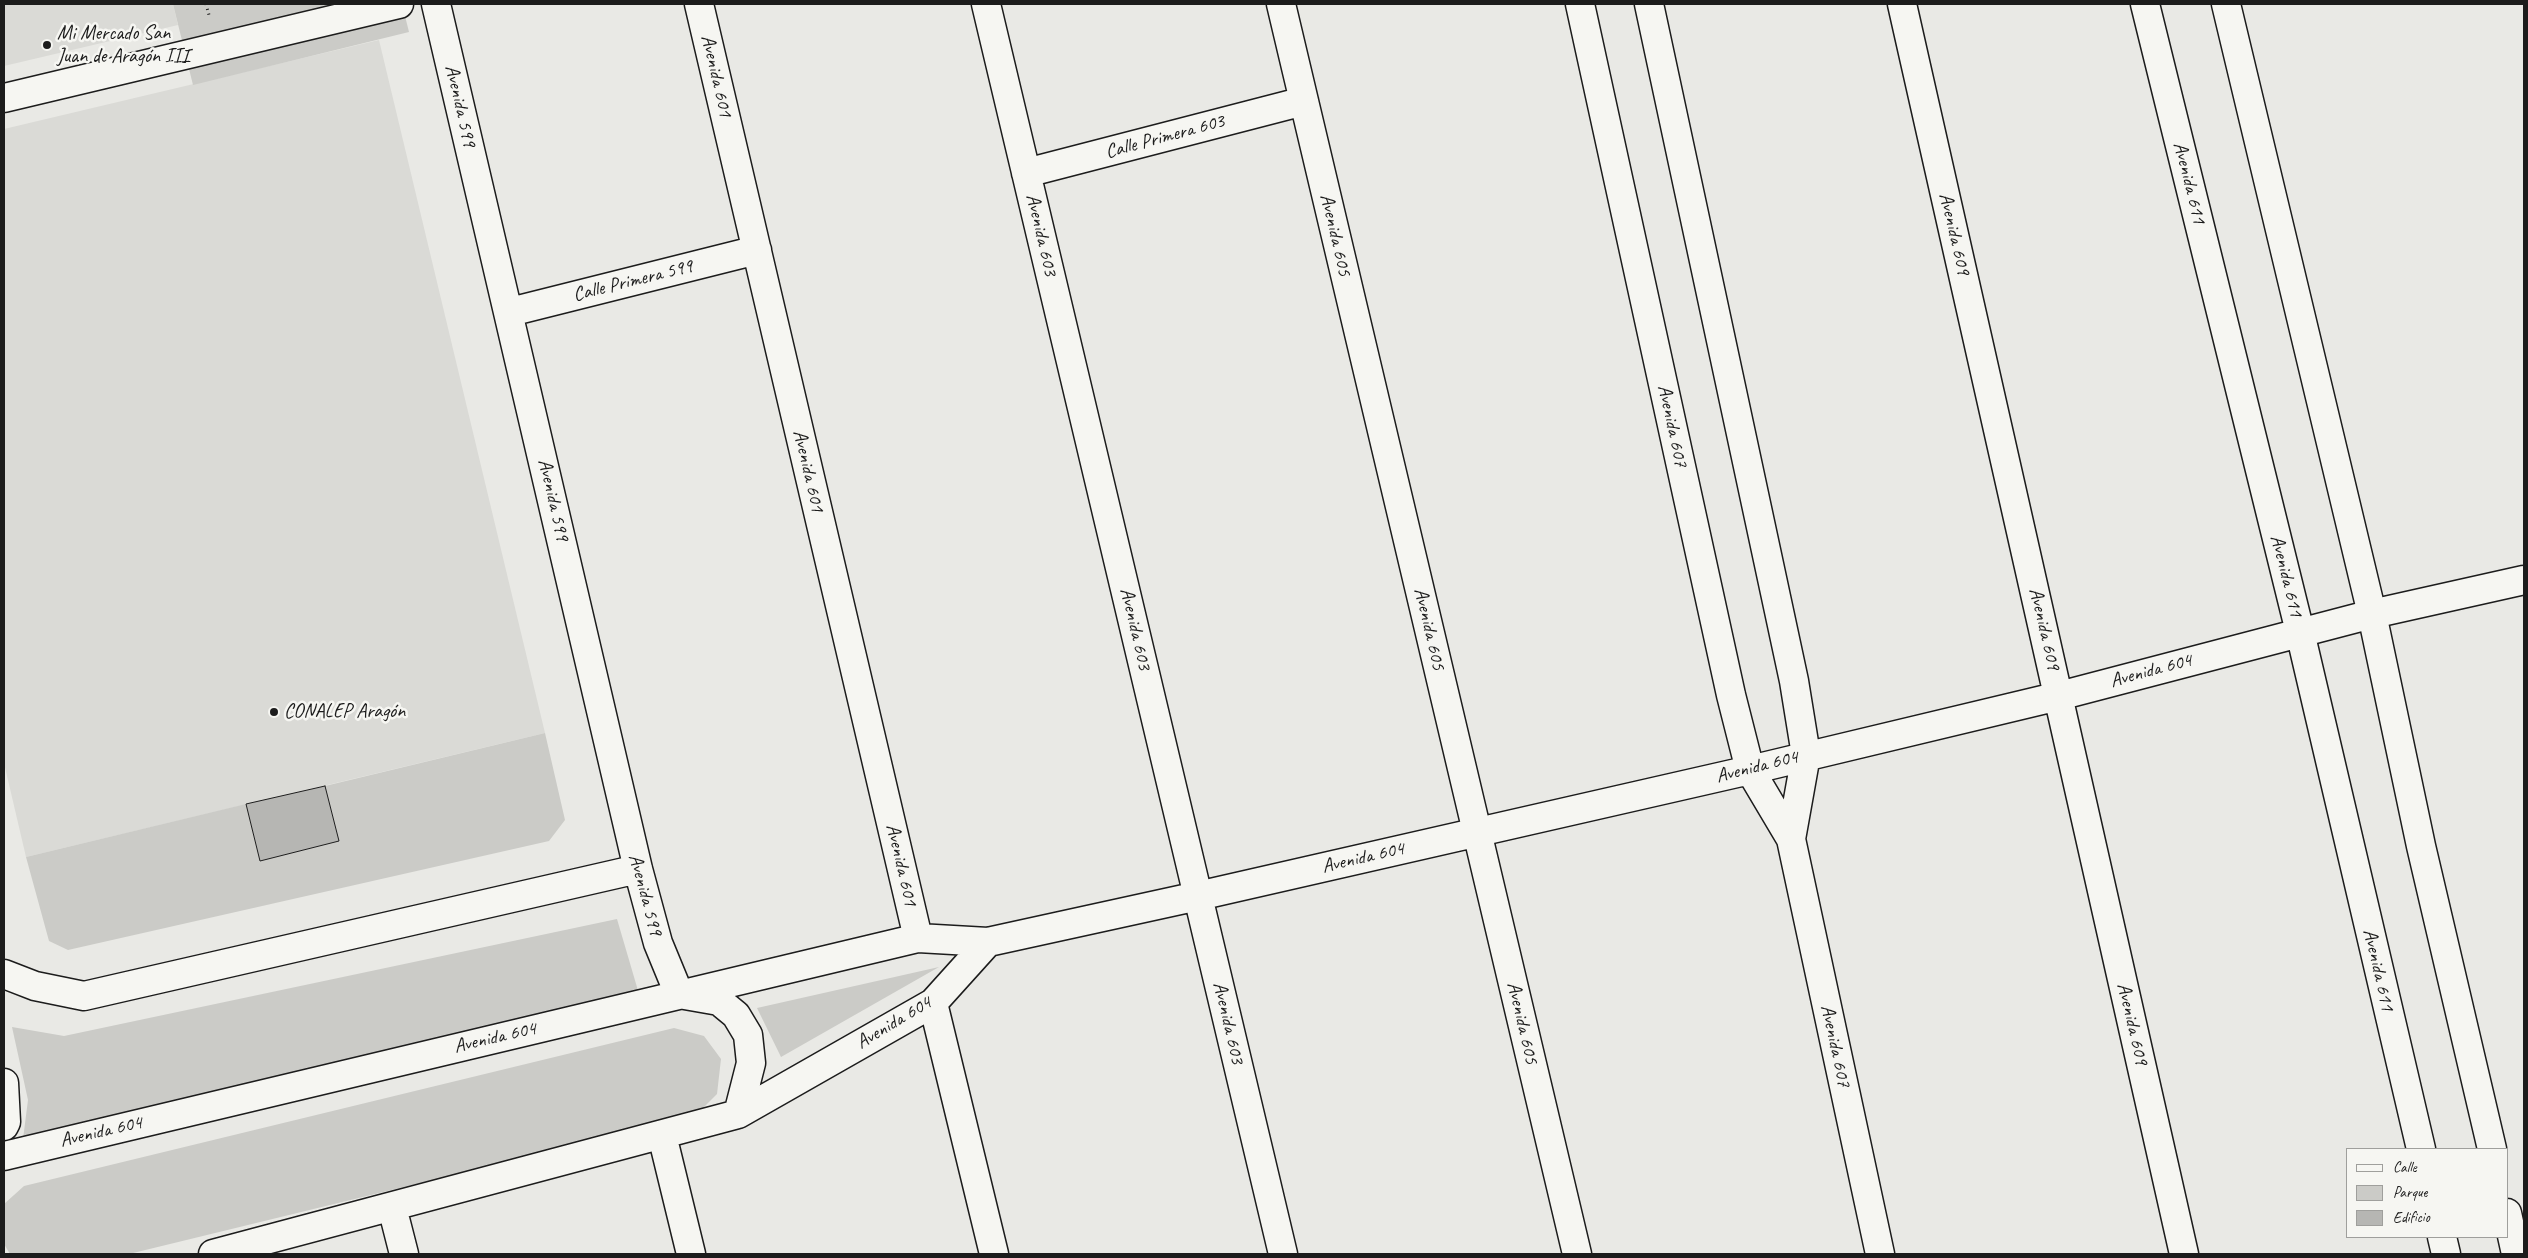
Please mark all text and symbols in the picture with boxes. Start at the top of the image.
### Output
place label: Mi Mercado San Juan de Aragón III [57,22,189,69]
street label: Avenida 601 [695,33,737,119]
marker: Mi Mercado San Juan de Aragón III [41,39,53,51]
street label: Avenida 599 [439,63,481,149]
street label: Calle Primera 603 [1103,110,1227,164]
street label: Avenida 611 [2167,139,2211,227]
street label: Avenida 609 [1933,191,1975,277]
street label: Avenida 603 [1020,192,1062,278]
street label: Avenida 605 [1314,192,1356,278]
street label: Calle Primera 599 [571,255,695,307]
street label: Avenida 607 [1652,383,1692,469]
street label: Avenida 601 [787,428,829,514]
street label: Avenida 599 [532,457,574,543]
street label: Avenida 611 [2264,532,2308,620]
street label: Avenida 603 [1114,586,1156,672]
street label: Avenida 605 [1408,586,1450,672]
street label: Avenida 609 [2023,586,2065,672]
street label: Avenida 604 [2107,649,2195,693]
place label: CONALEP Aragón [284,700,405,724]
marker: CONALEP Aragón [268,706,280,718]
street label: Avenida 604 [1713,745,1801,789]
street label: Avenida 601 [880,822,922,908]
street label: Avenida 604 [1320,837,1406,879]
street label: Avenida 599 [623,851,667,939]
street label: Avenida 611 [2357,927,2399,1013]
street label: Avenida 603 [1207,980,1249,1066]
street label: Avenida 605 [1501,980,1543,1066]
street label: Avenida 609 [2111,981,2153,1067]
street label: Avenida 604 [852,991,936,1055]
street label: Avenida 607 [1815,1003,1855,1089]
street label: Avenida 604 [452,1017,538,1059]
street label: Avenida 604 [58,1111,144,1153]
legend [2346,1148,2508,1238]
text: Calle [2393,1158,2417,1177]
text: Parque [2393,1183,2427,1202]
text: Edificio [2393,1208,2430,1227]

